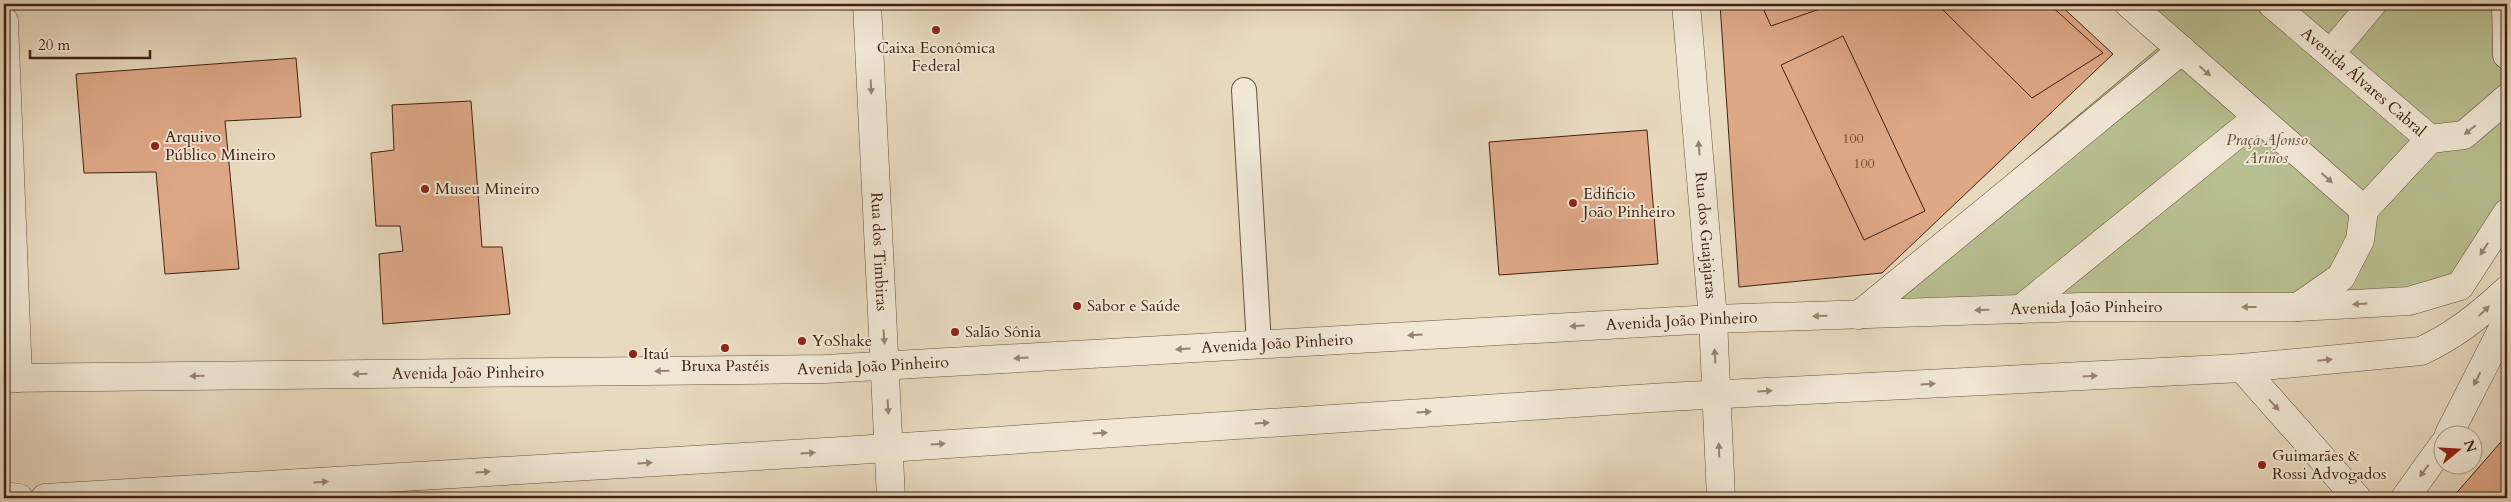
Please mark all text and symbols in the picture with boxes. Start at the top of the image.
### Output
street label: Avenida Álvares Cabral [2296,22,2430,142]
marker: Caixa Econômica Federal [930,24,942,36]
scale bar [30,28,150,60]
text: 20 m [38,35,70,55]
place label: Caixa Econômica Federal [877,37,995,77]
one-way arrow [2199,65,2212,76]
one-way arrow [868,80,876,96]
one-way arrow [2464,124,2477,135]
place label: Arquivo Público Mineiro [165,126,276,166]
house number: 100 [1842,129,1864,148]
park label: Praça Afonso Arinos [2226,129,2308,169]
marker: Arquivo Público Mineiro [149,140,161,152]
one-way arrow [1694,140,1702,156]
house number: 100 [1853,154,1875,173]
street label: Rua dos Guajajaras [1689,171,1722,300]
one-way arrow [2321,172,2333,184]
place label: Museu Mineiro [435,178,540,200]
marker: Museu Mineiro [419,183,431,195]
place label: Edificio João Pinheiro [1581,183,1675,223]
street label: Rua dos Timbiras [865,192,893,312]
marker: Edificio João Pinheiro [1567,197,1579,209]
one-way arrow [2479,242,2488,256]
place label: Sabor e Saúde [1087,295,1180,317]
street label: Avenida João Pinheiro [2010,296,2163,320]
marker: Sabor e Saúde [1071,300,1083,312]
one-way arrow [2352,300,2368,308]
one-way arrow [2241,303,2257,311]
one-way arrow [2478,305,2490,317]
street label: Avenida João Pinheiro [1605,307,1758,336]
one-way arrow [1974,307,1990,315]
one-way arrow [1811,313,1827,321]
place label: Salão Sônia [965,321,1041,343]
one-way arrow [1569,323,1585,331]
marker: Salão Sônia [949,326,961,338]
street label: Avenida João Pinheiro [1201,328,1354,359]
one-way arrow [881,329,889,345]
place label: YoShake [812,330,872,352]
one-way arrow [1407,332,1423,340]
marker: YoShake [796,335,808,347]
marker: Bruxa Pastéis [719,342,731,354]
place label: Itaú [643,343,669,365]
one-way arrow [1175,345,1191,353]
marker: Itaú [627,348,639,360]
one-way arrow [1711,348,1719,364]
street label: Avenida João Pinheiro [797,351,950,380]
place label: Bruxa Pastéis [681,355,769,377]
one-way arrow [1012,355,1028,363]
one-way arrow [2318,356,2334,364]
street label: Avenida João Pinheiro [392,361,545,385]
one-way arrow [654,367,670,375]
one-way arrow [351,370,367,378]
one-way arrow [2082,371,2098,379]
one-way arrow [189,372,205,380]
one-way arrow [2473,372,2481,386]
one-way arrow [1920,379,1936,387]
one-way arrow [1758,387,1774,395]
one-way arrow [2268,398,2280,410]
one-way arrow [884,399,892,415]
one-way arrow [1416,408,1432,416]
one-way arrow [1254,418,1270,426]
north arrow [2434,424,2484,474]
one-way arrow [1092,429,1108,437]
text: N [2459,437,2481,455]
one-way arrow [930,439,946,447]
one-way arrow [1715,441,1723,457]
place label: Guimarães & Rossi Advogados [2272,445,2386,485]
one-way arrow [800,449,816,457]
one-way arrow [638,458,654,466]
marker: Guimarães & Rossi Advogados [2256,459,2268,471]
one-way arrow [2419,464,2429,478]
one-way arrow [475,468,491,476]
one-way arrow [313,477,329,485]

